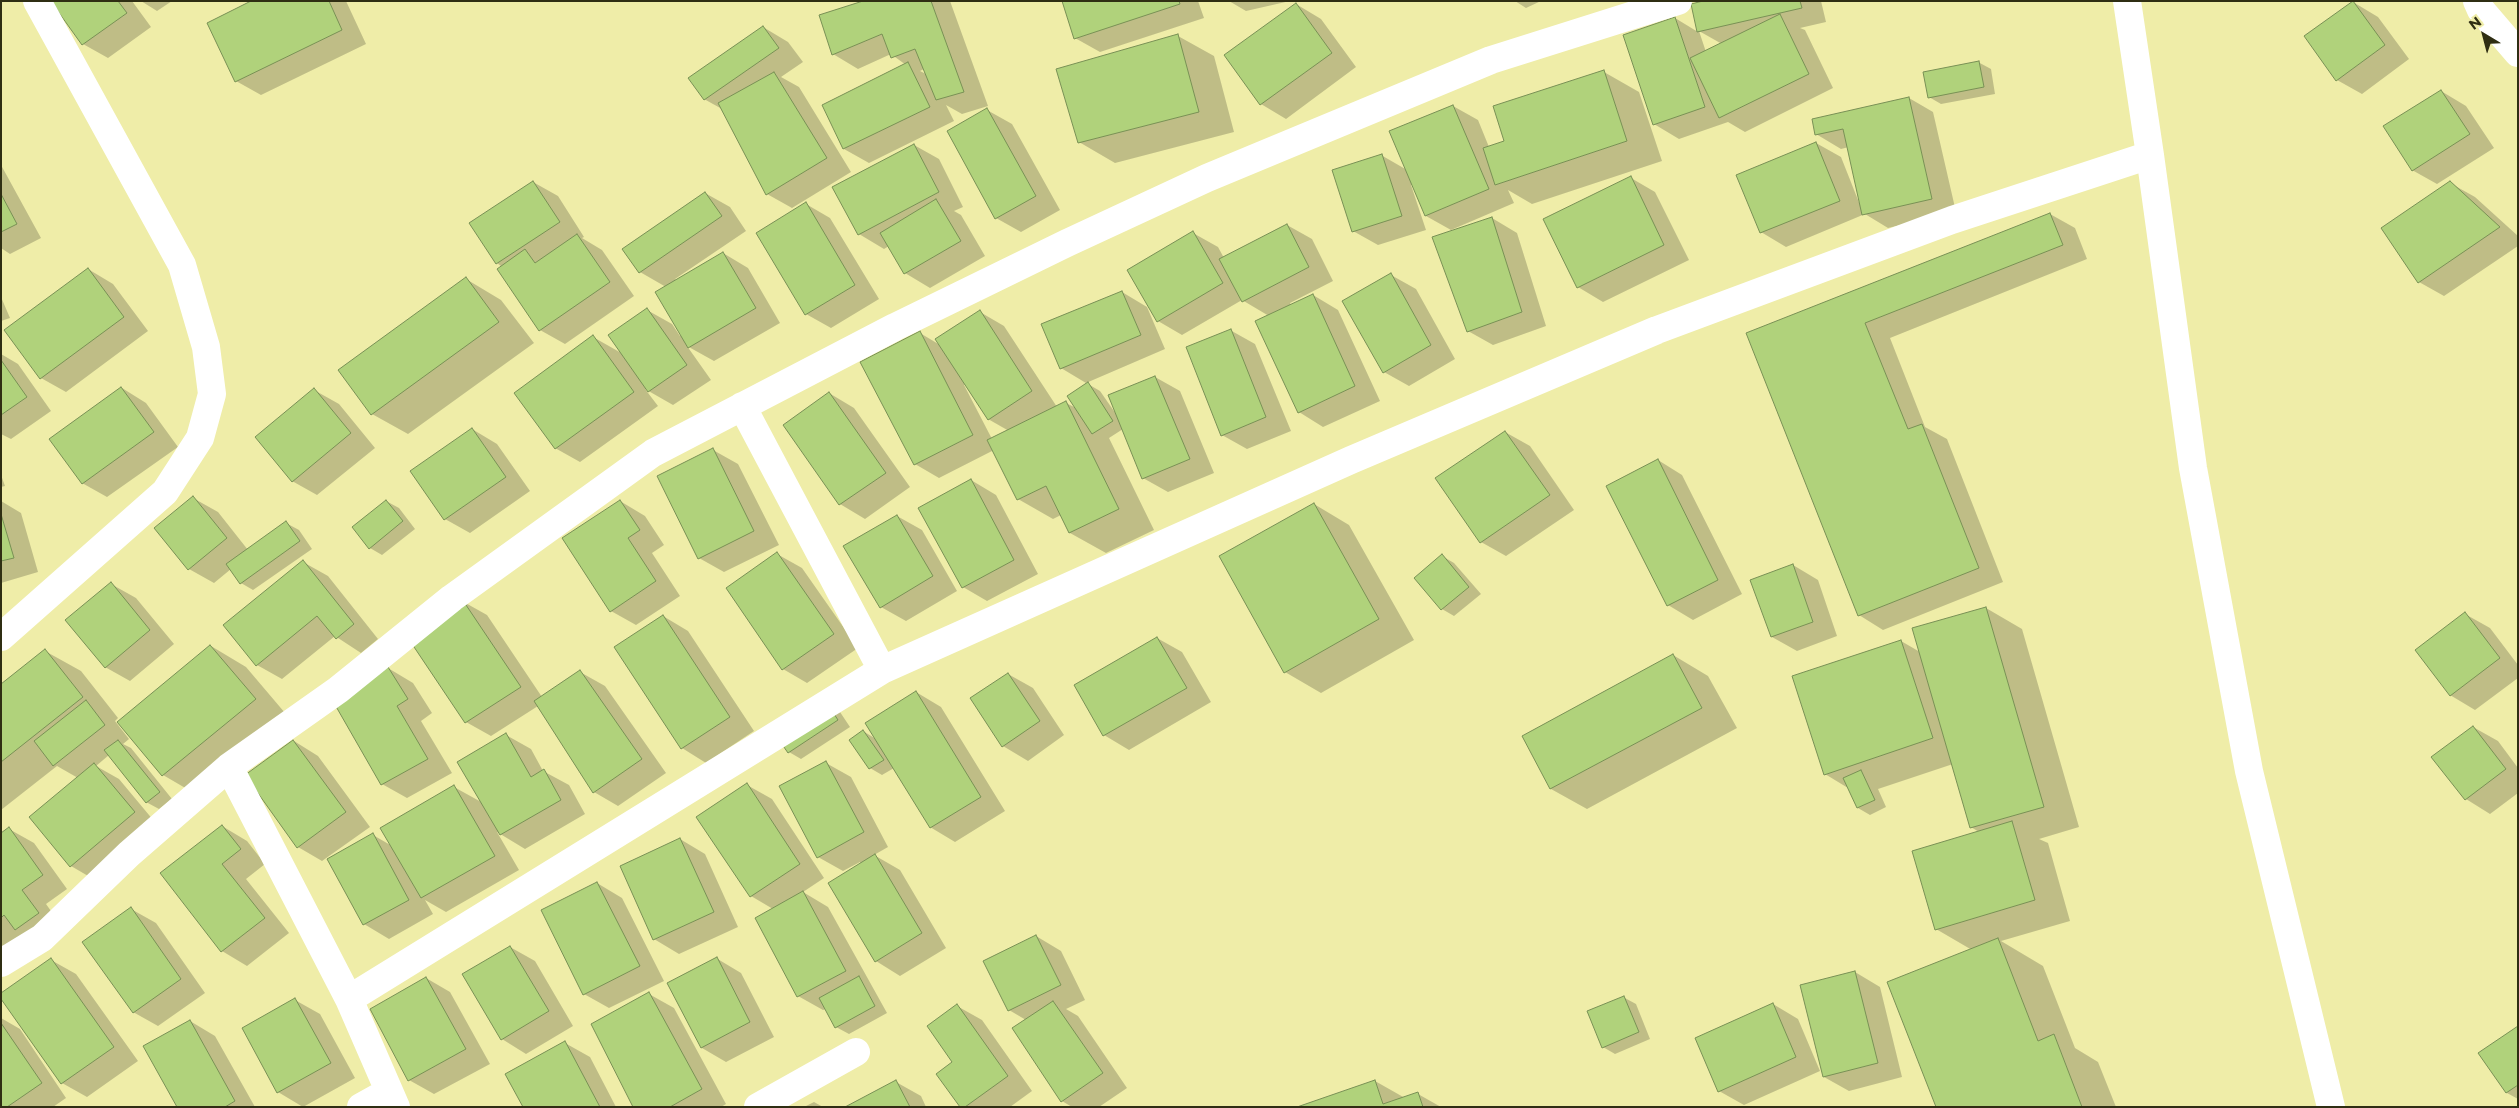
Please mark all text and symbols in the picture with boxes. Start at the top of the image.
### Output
north arrow [2459,10,2509,60]
text: N [2465,12,2485,34]

